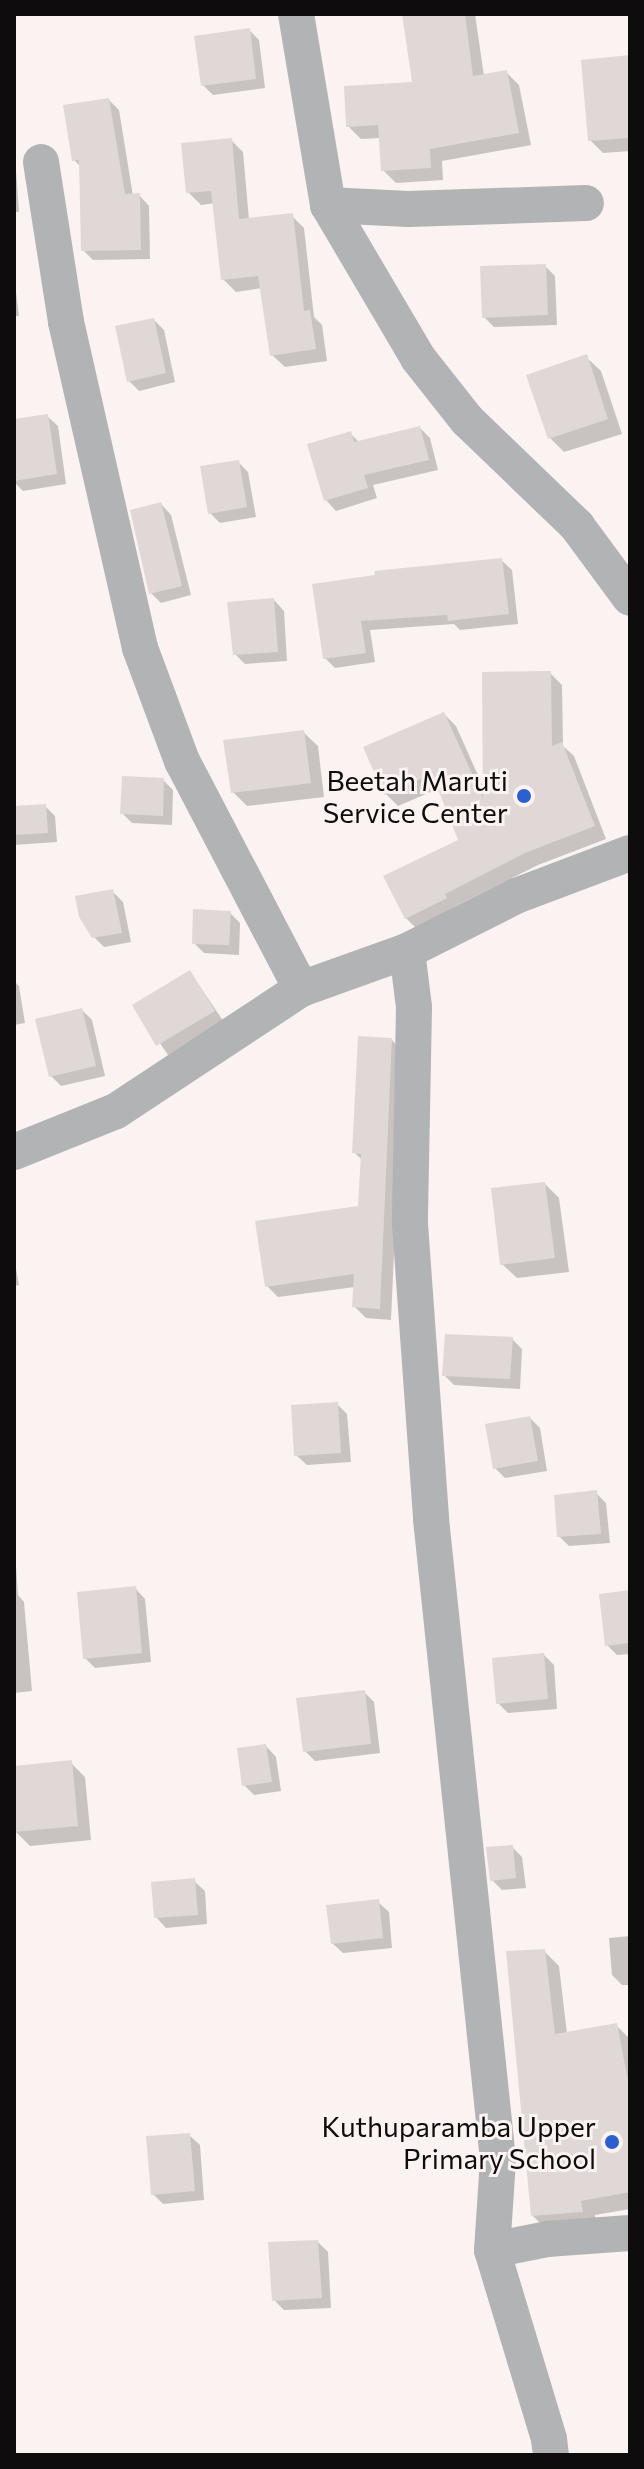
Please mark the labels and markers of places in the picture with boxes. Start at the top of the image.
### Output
place label: Beetah Maruti Service Center [323,763,508,829]
marker: Beetah Maruti Service Center [515,787,533,805]
place label: Kuthuparamba Upper Primary School [321,2109,596,2175]
marker: Kuthuparamba Upper Primary School [603,2133,621,2151]

